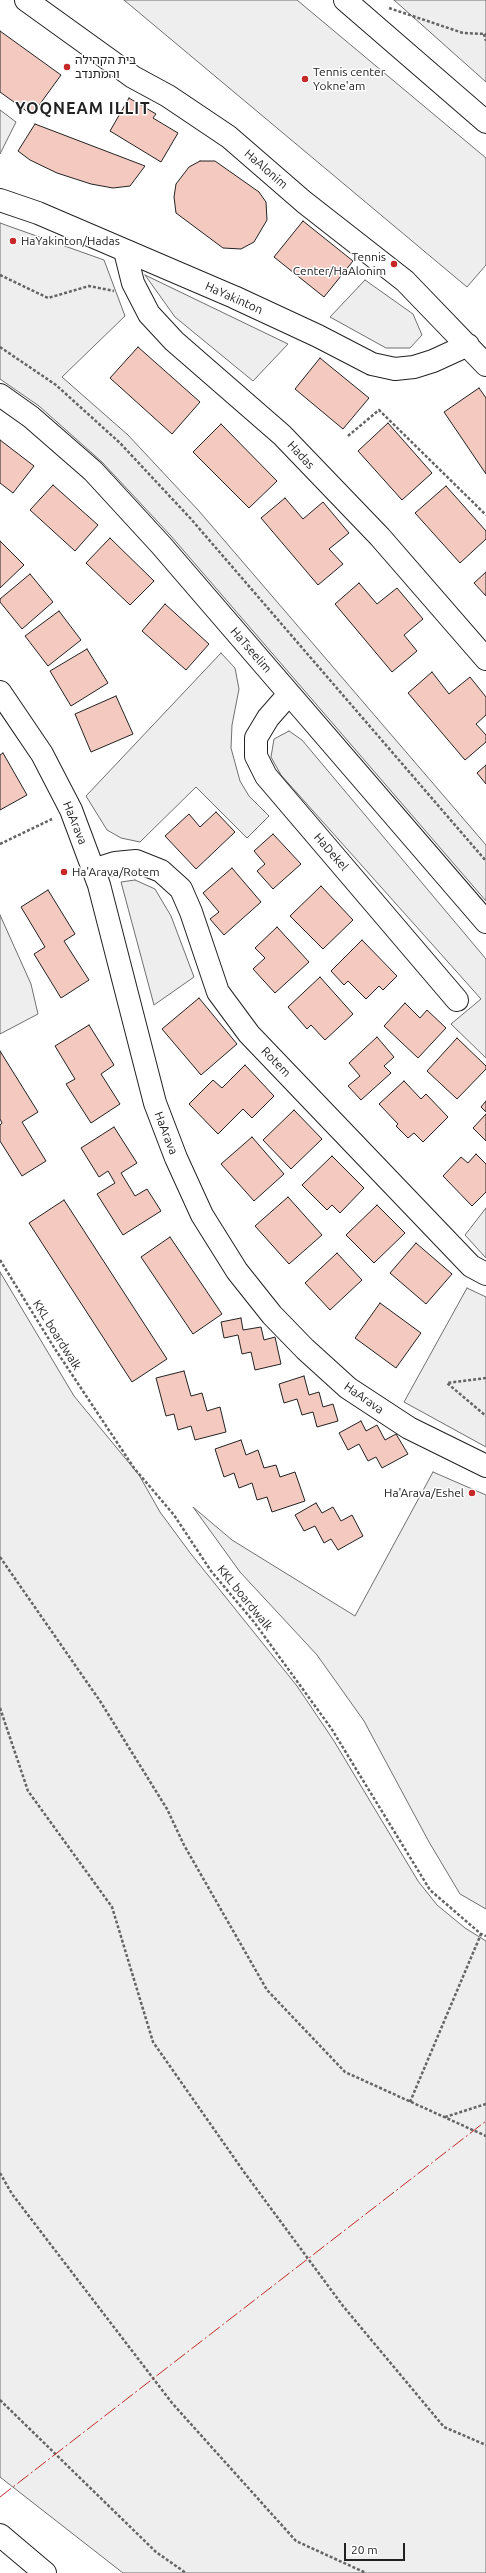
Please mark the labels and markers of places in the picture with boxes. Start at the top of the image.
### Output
place label: בית הקהילה והמתנדב [75,53,136,81]
marker: בית הקהילה והמתנדב [62,62,72,72]
place label: Tennis center Yokne'am [313,65,385,93]
marker: Tennis center Yokne'am [300,74,310,84]
place label: HaYakinton/Hadas [21,234,120,248]
marker: HaYakinton/Hadas [8,236,18,246]
place label: Tennis Center/HaAlonim [293,250,386,278]
marker: Tennis Center/HaAlonim [389,259,399,269]
place label: Ha'Arava/Rotem [72,865,160,879]
marker: Ha'Arava/Rotem [59,867,69,877]
place label: Ha'Arava/Eshel [384,1486,464,1500]
marker: Ha'Arava/Eshel [467,1488,477,1498]

